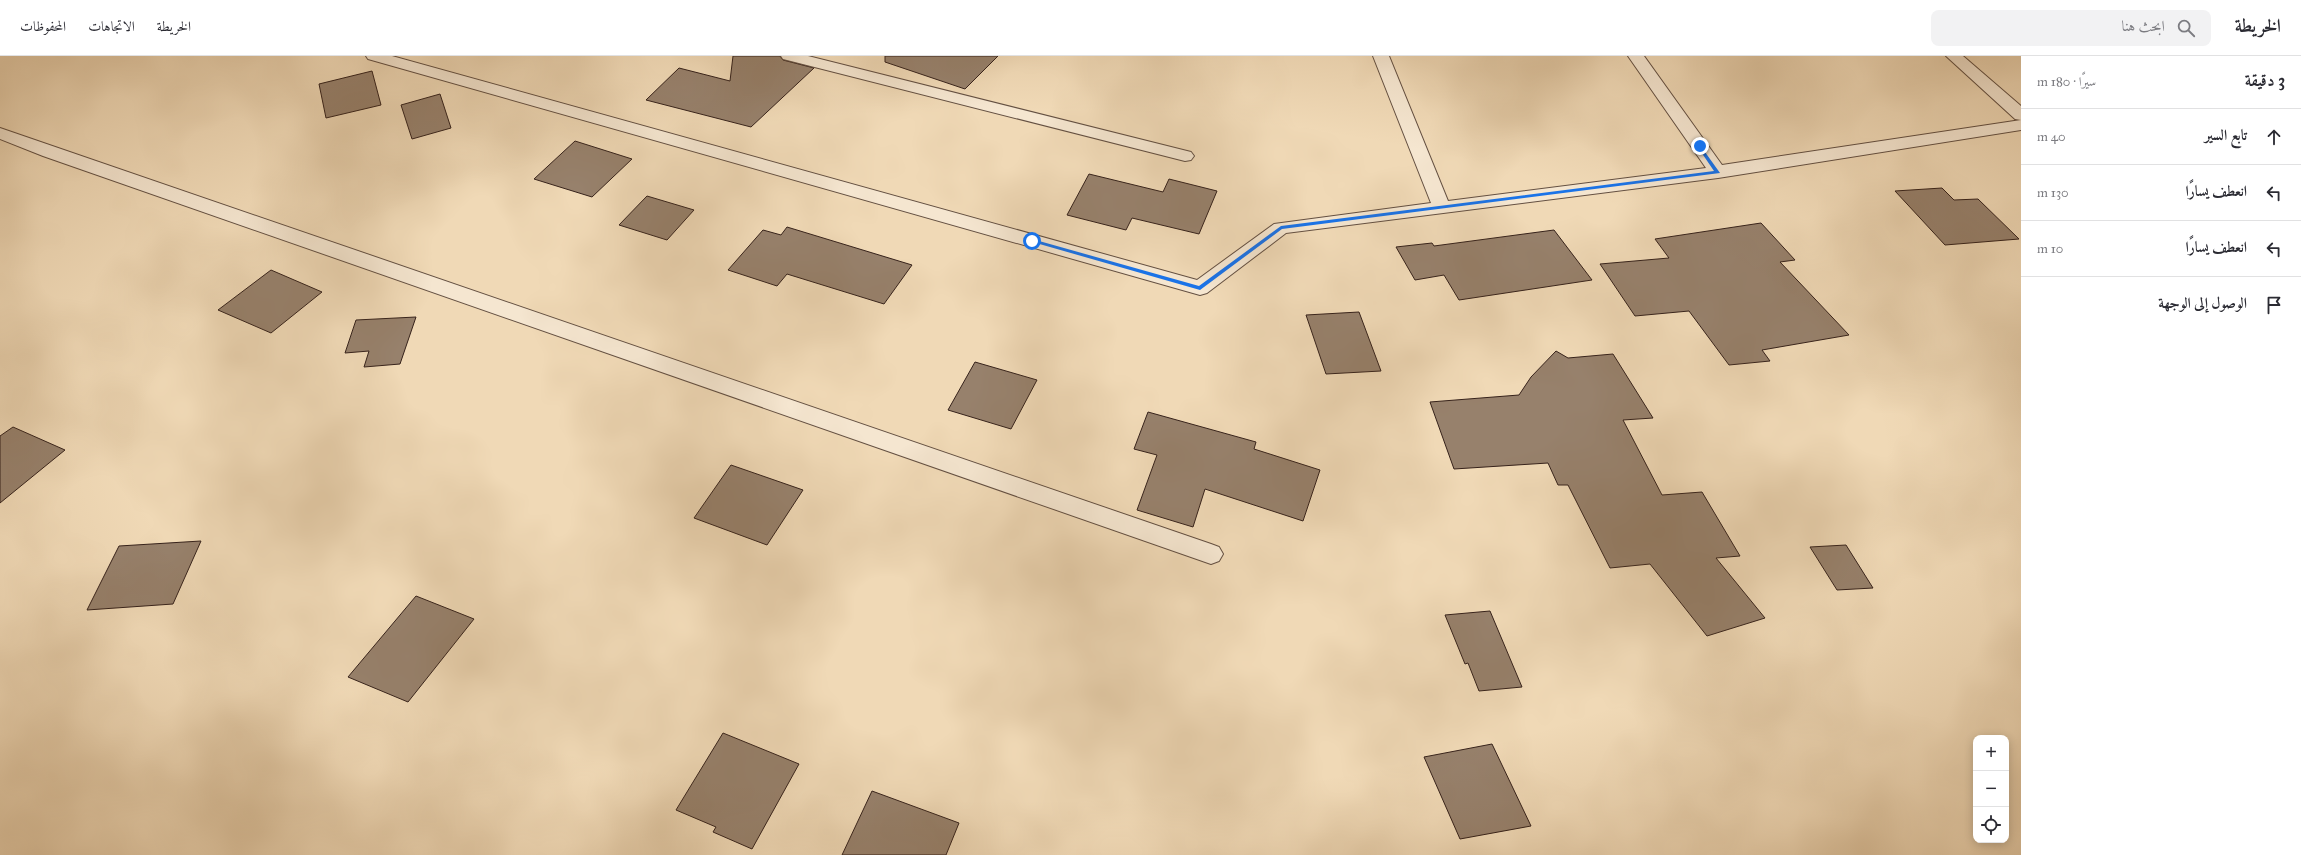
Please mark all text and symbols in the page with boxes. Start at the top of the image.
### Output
search box [1931,10,2211,46]
text: الخريطة [2235,14,2281,37]
text: ابحث هنا [2122,17,2165,35]
icon: search [2175,17,2197,39]
text: المحفوظات [20,18,66,35]
text: الاتجاهات [88,18,135,35]
text: الخريطة [157,18,191,35]
text: 3 دقيقة [2245,70,2285,91]
text: سيرًا · 180 m [2037,74,2096,90]
text: تابع السير [2205,126,2247,144]
icon: ahead [2263,126,2285,148]
text: 40 m [2037,129,2066,145]
route end [1691,137,1709,155]
text: انعطف يسارًا [2185,182,2247,200]
icon: left [2263,182,2285,204]
text: 130 m [2037,185,2069,201]
route start [1023,232,1041,250]
text: انعطف يسارًا [2185,238,2247,256]
icon: left [2263,238,2285,260]
text: 10 m [2037,241,2063,257]
text: الوصول إلى الوجهة [2158,294,2247,312]
icon: arrive [2263,294,2285,316]
map controls [1973,735,2009,843]
button: + [1973,735,2009,771]
button: − [1973,771,2009,807]
button: locate [1973,807,2009,843]

